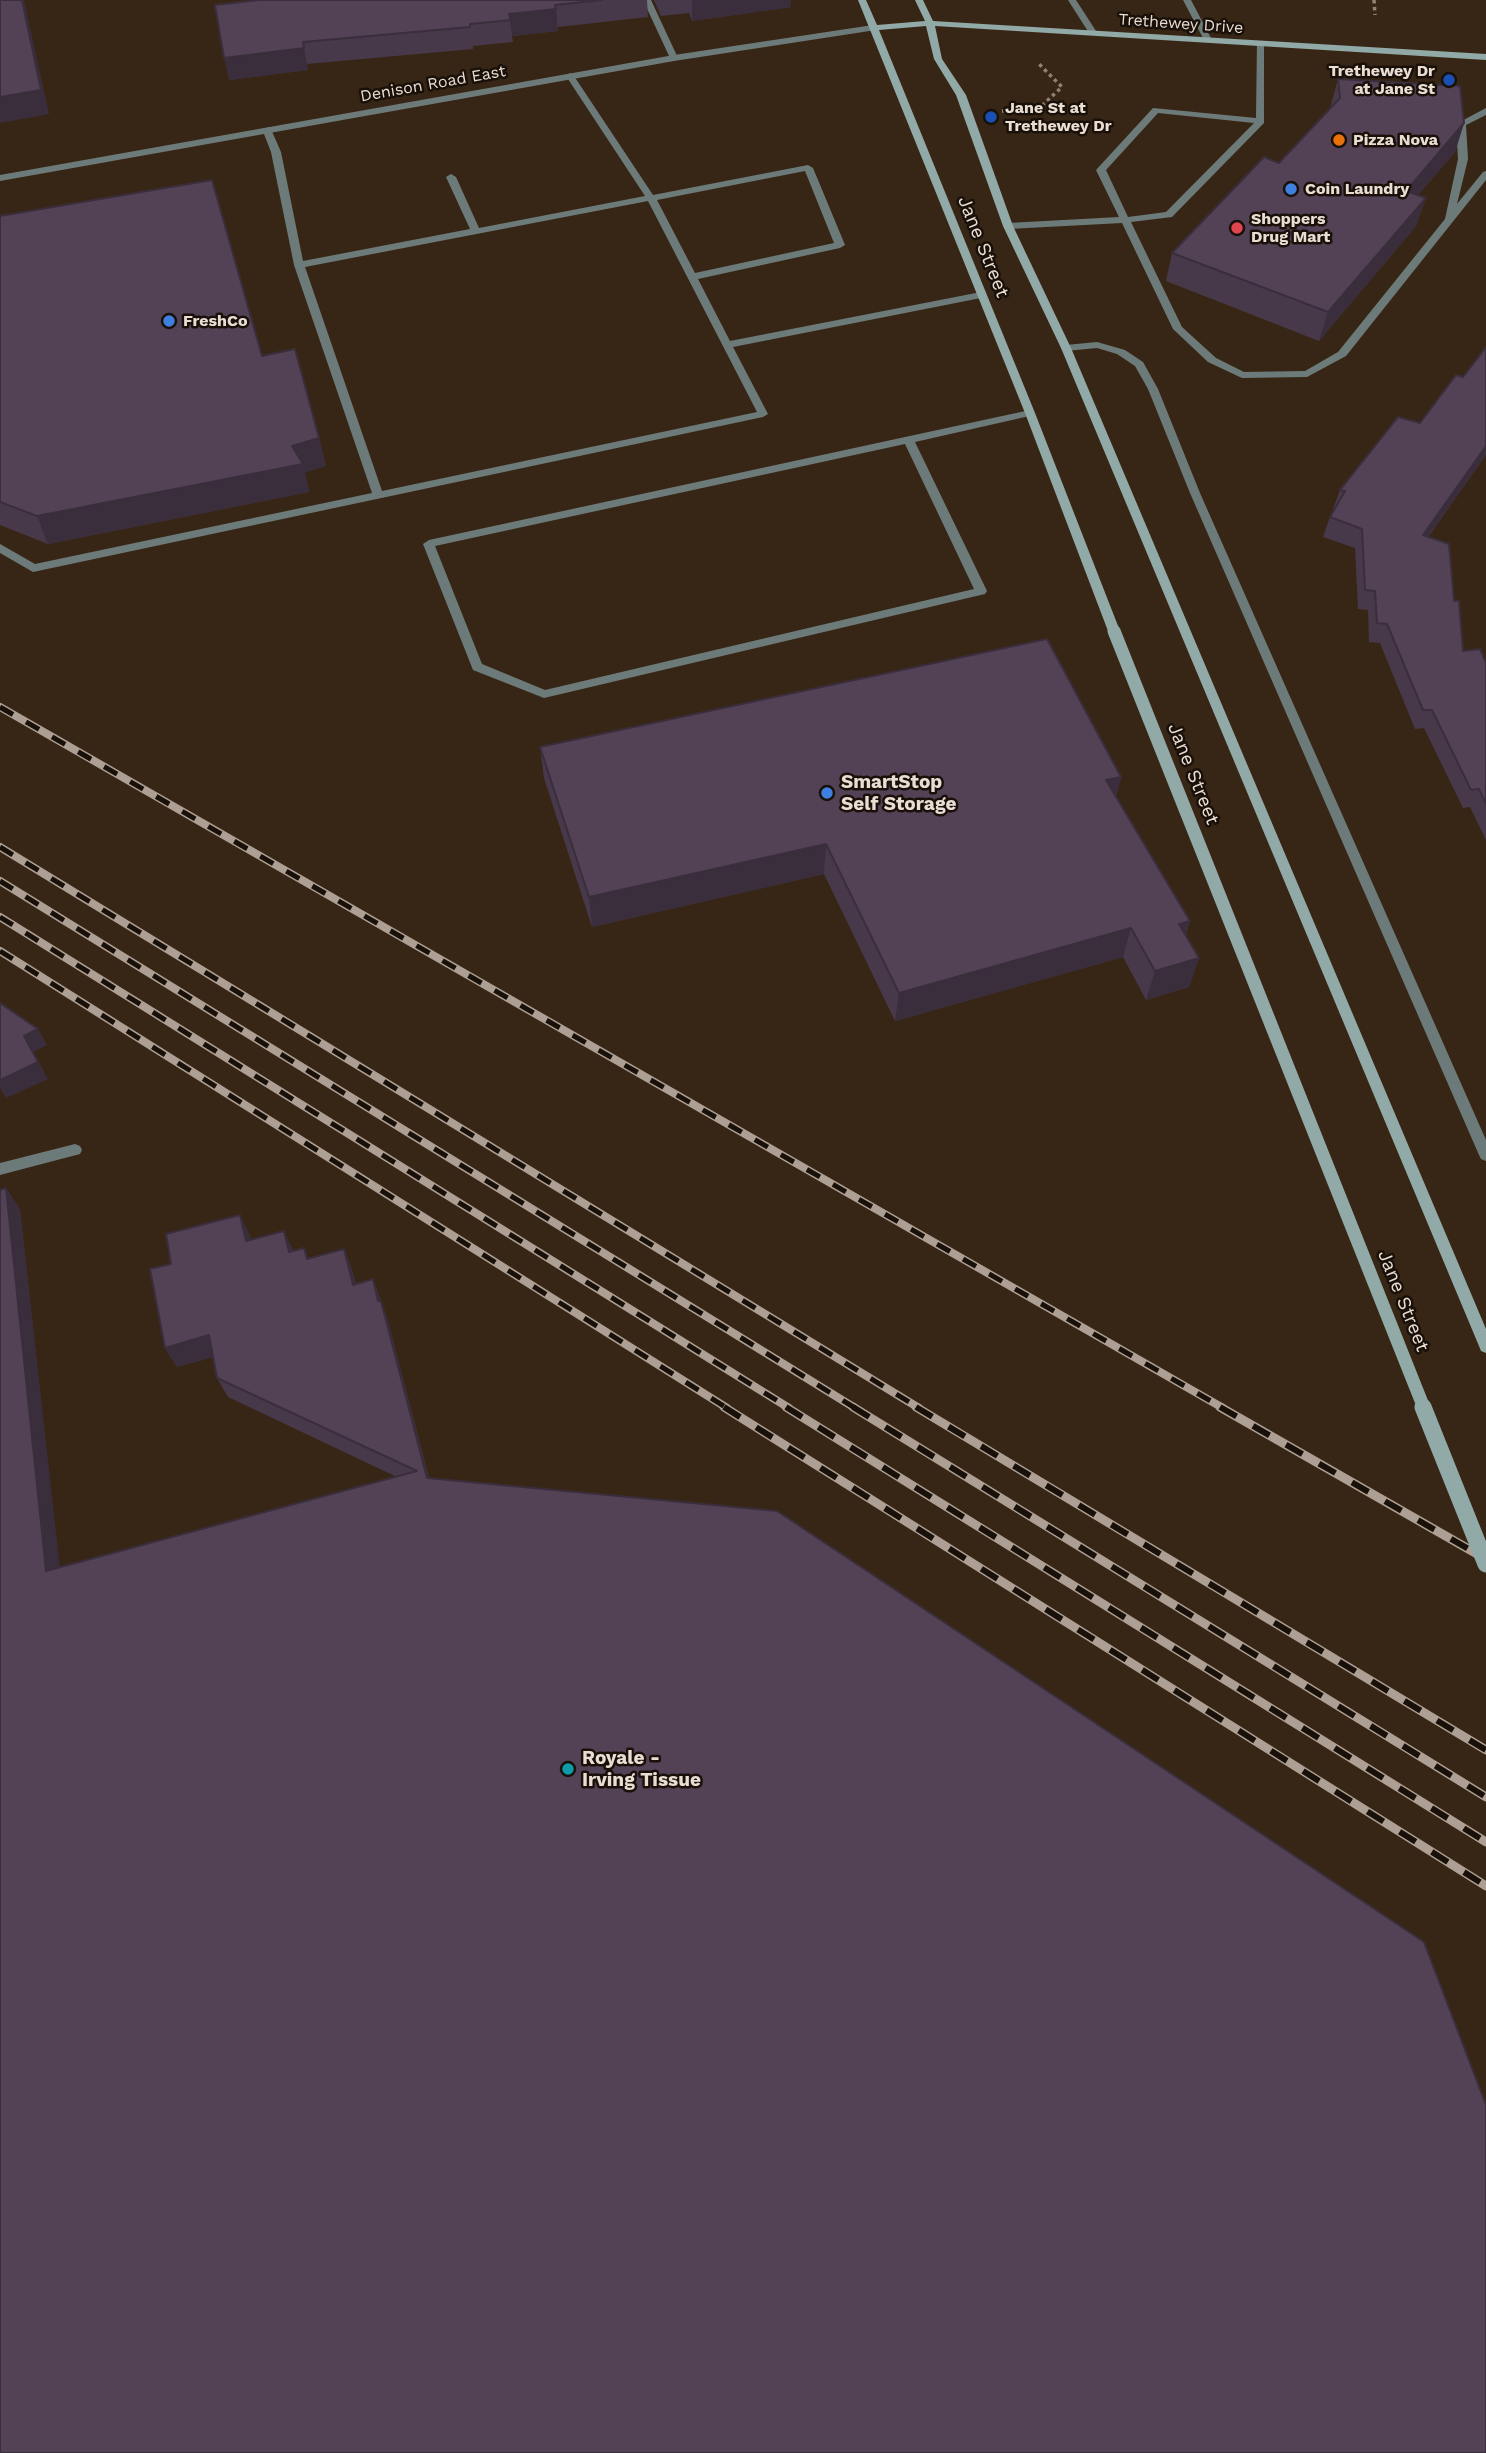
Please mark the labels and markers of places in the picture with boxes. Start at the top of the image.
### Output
place label: Trethewey Dr at Jane St [1328,61,1435,99]
marker: Trethewey Dr at Jane St [1441,72,1457,88]
place label: Jane St at Trethewey Dr [1005,98,1112,136]
marker: Jane St at Trethewey Dr [983,109,999,125]
place label: Pizza Nova [1353,130,1438,150]
marker: Pizza Nova [1331,132,1347,148]
place label: Coin Laundry [1305,179,1409,199]
marker: Coin Laundry [1283,181,1299,197]
place label: Shoppers Drug Mart [1251,209,1330,247]
marker: Shoppers Drug Mart [1229,220,1245,236]
place label: FreshCo [183,311,247,331]
marker: FreshCo [161,313,177,329]
place label: SmartStop Self Storage [841,771,957,815]
marker: SmartStop Self Storage [819,785,835,801]
place label: Royale - Irving Tissue [582,1747,701,1791]
marker: Royale - Irving Tissue [560,1761,576,1777]

